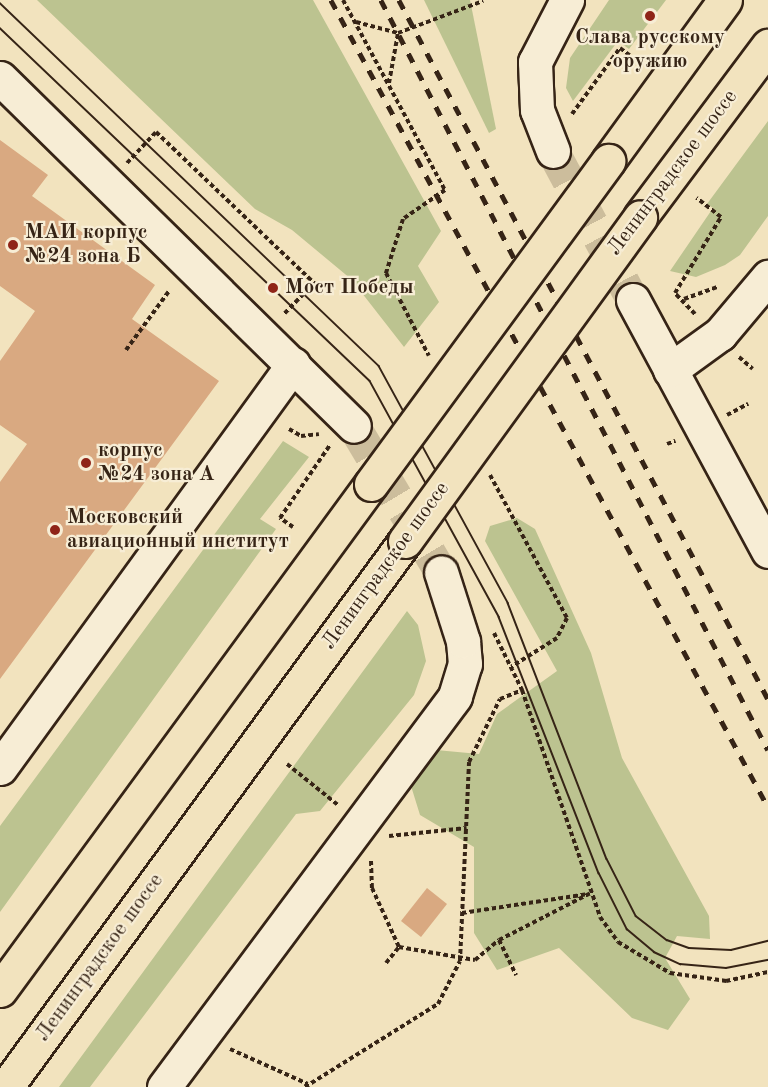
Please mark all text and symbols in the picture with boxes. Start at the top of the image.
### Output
marker: Слава русскому оружию [643,9,657,23]
place label: Слава русскому оружию [575,25,725,75]
street label: Ленинградское шоссе [602,85,744,261]
place label: МАИ корпус №24 зона Б [25,220,148,270]
marker: МАИ корпус №24 зона Б [6,238,20,252]
place label: Мост Победы [285,275,414,301]
marker: Мост Победы [266,281,280,295]
place label: корпус №24 зона А [98,438,215,488]
marker: корпус №24 зона А [79,456,93,470]
street label: Ленинградское шоссе [317,477,455,655]
place label: Московский авиационный институт [67,505,289,555]
marker: Московский авиационный институт [48,523,62,537]
street label: Ленинградское шоссе [31,869,169,1047]

